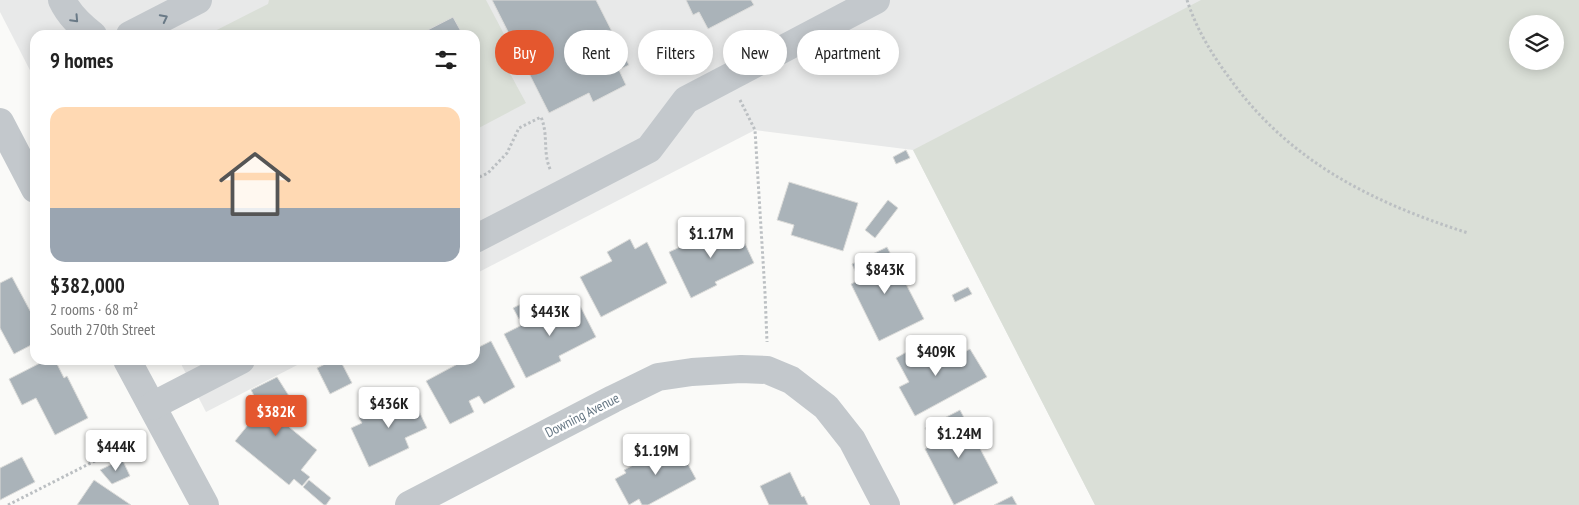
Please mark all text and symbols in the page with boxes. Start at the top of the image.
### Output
one-way arrow [69,14,78,23]
one-way arrow [159,14,168,24]
map controls [1509,15,1564,70]
button: layers [1509,15,1564,70]
chip: Buy [495,30,554,75]
chip: Rent [564,30,628,75]
chip: Filters [638,30,713,75]
chip: New [723,30,787,75]
chip: Apartment [797,30,899,75]
icon: filters [432,46,460,74]
text: 9 homes [50,47,113,74]
icon: home [210,139,300,229]
pin: $1.17M [670,216,752,259]
text: $1.17M [689,223,733,243]
pin: $843K [850,252,920,295]
text: $843K [866,259,904,279]
text: $382,000 [50,272,125,299]
pin: $443K [515,294,585,337]
text: 2 rooms · 68 m² [50,299,138,319]
text: $443K [531,301,569,321]
text: South 270th Street [50,319,155,339]
pin: $409K [901,334,971,377]
text: $409K [917,341,955,361]
pin: $436K [354,386,424,429]
street label: Downing Avenue [542,389,622,441]
text: $436K [370,393,408,413]
pin: $382K [241,394,311,437]
text: $382K [257,401,295,421]
pin: $1.24M [918,416,1000,459]
text: $1.24M [937,423,981,443]
pin: $444K [81,430,151,472]
pin: $1.19M [615,434,697,476]
text: $444K [97,436,135,456]
text: $1.19M [634,440,678,460]

